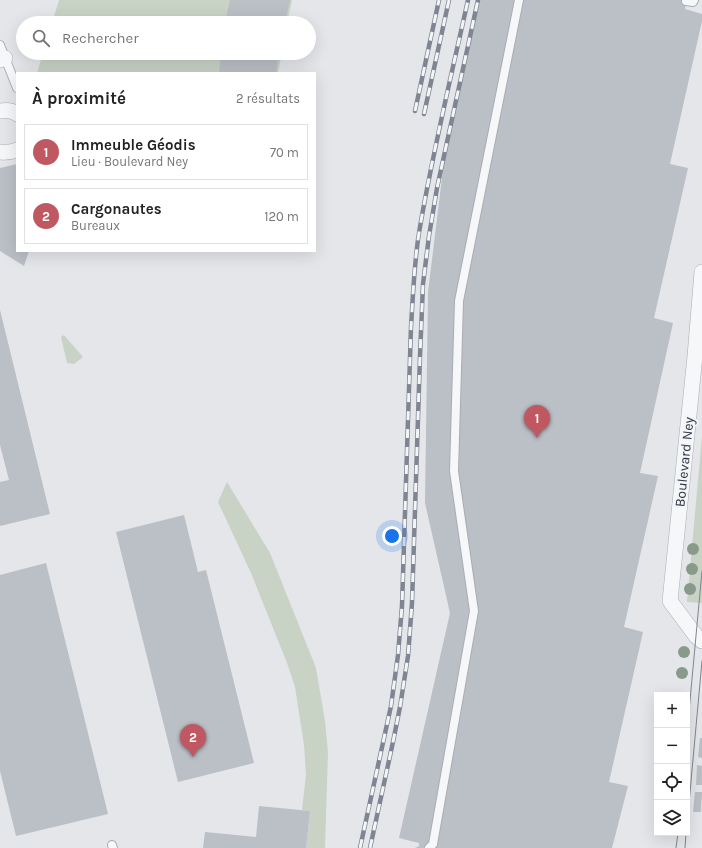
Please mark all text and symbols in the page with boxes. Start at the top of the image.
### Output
search box [16,16,316,60]
icon: search [30,27,52,49]
text: Rechercher [62,29,139,47]
text: À proximité [32,88,126,108]
text: 2 résultats [236,91,300,106]
text: Immeuble Géodis [71,136,196,154]
text: 1 [44,145,48,160]
text: 70 m [270,145,299,160]
text: Lieu · Boulevard Ney [71,154,188,169]
text: Cargonautes [71,200,162,218]
text: 2 [42,209,50,224]
text: 120 m [264,209,299,224]
text: Bureaux [71,218,120,233]
pin: 1 [524,405,550,438]
street label: Boulevard Ney [671,416,698,508]
your location [382,526,402,546]
map controls [654,692,690,836]
button: + [654,692,690,728]
pin: 2 [180,724,206,757]
button: − [654,728,690,764]
button: locate [654,764,690,800]
button: layers [654,800,690,836]

